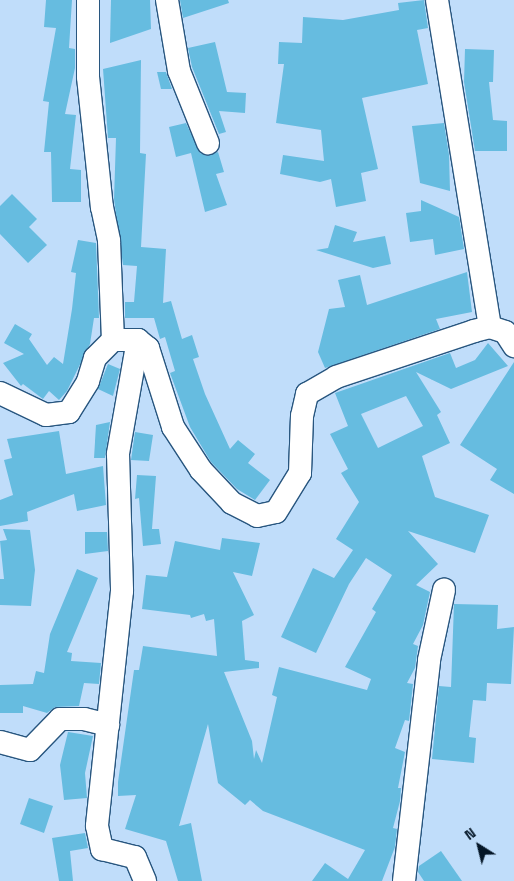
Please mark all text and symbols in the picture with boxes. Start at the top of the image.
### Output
north arrow [454,821,504,871]
text: N [461,824,479,844]

